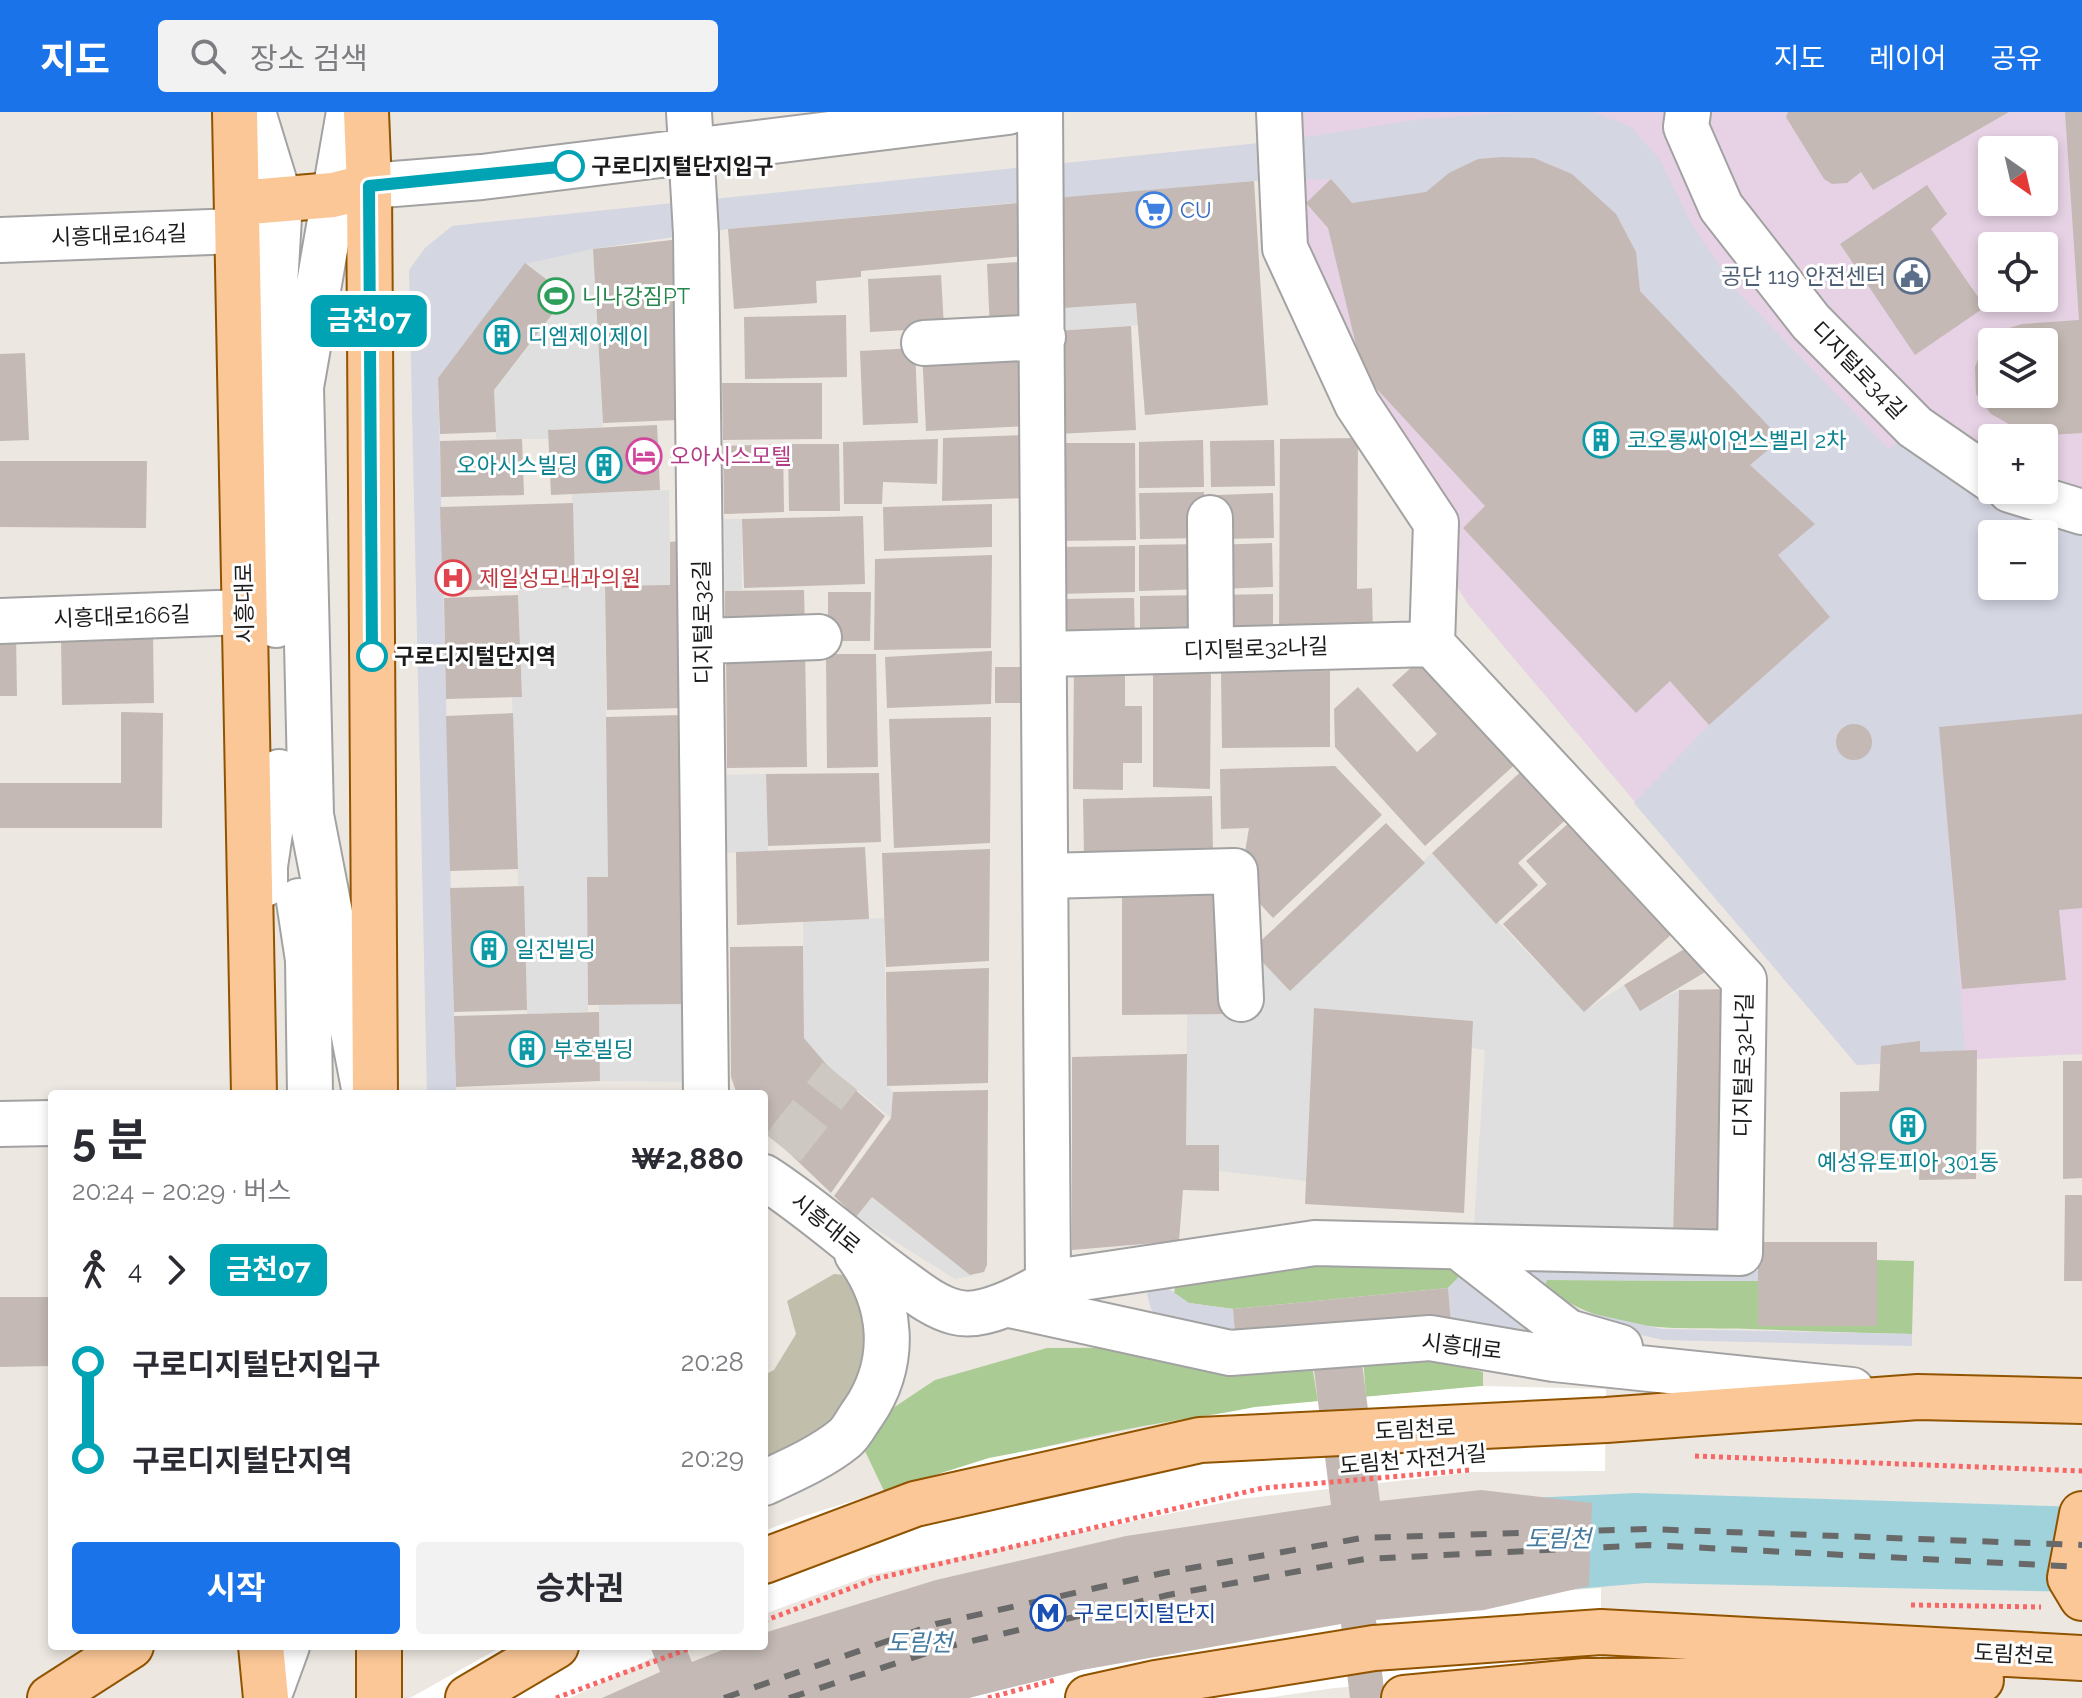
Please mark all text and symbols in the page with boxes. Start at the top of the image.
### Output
search box [158,20,718,92]
icon: search [186,34,230,78]
text: 지도 [40,37,110,82]
text: 장소 검색 [250,41,368,76]
text: 지도 [1774,42,1825,75]
text: 레이어 [1869,42,1946,75]
text: 공유 [1990,42,2042,75]
north arrow [1978,136,2058,216]
map controls [1978,136,2058,600]
marker: 구로디지털단지입구 [554,151,584,181]
place label: 구로디지털단지입구 [591,153,773,179]
supermarket icon: CU [1135,191,1173,229]
place label: CU [1180,197,1212,223]
street label: 시흥대로164길 [51,220,187,250]
button: locate [1978,232,2058,312]
public building icon: 공단 119 안전센터 [1893,257,1931,295]
place label: 공단 119 안전센터 [1722,263,1886,289]
sports icon: 니나강짐PT [537,277,575,315]
place label: 니나강짐PT [582,283,691,309]
line badge: 금천07 [313,295,425,347]
text: 금천07 [327,304,411,337]
street label: 디지털로34길 [1806,316,1912,424]
building icon: 디엠제이제이 [483,317,521,355]
place label: 디엠제이제이 [528,323,649,349]
button: layers [1978,328,2058,408]
building icon: 코오롱싸이언스벨리 2차 [1582,421,1620,459]
button: + [1978,424,2058,504]
place label: 코오롱싸이언스벨리 2차 [1627,427,1846,453]
hotel icon: 오아시스모텔 [625,437,663,475]
place label: 오아시스모텔 [670,443,791,469]
building icon: 오아시스빌딩 [585,446,623,484]
place label: 오아시스빌딩 [457,452,578,478]
button: − [1978,520,2058,600]
hospital icon: 제일성모내과의원 [434,559,472,597]
street label: 디지털로32길 [688,560,716,684]
street label: 시흥대로 [230,562,258,644]
place label: 제일성모내과의원 [479,565,641,591]
street label: 시흥대로166길 [53,601,191,631]
street label: 디지털로32나길 [1183,632,1329,664]
marker: 구로디지털단지역 [357,641,387,671]
place label: 구로디지털단지역 [394,643,556,669]
building icon: 일진빌딩 [470,930,508,968]
place label: 일진빌딩 [515,936,596,962]
street label: 디지털로32나길 [1729,992,1757,1138]
building icon: 부호빌딩 [508,1030,546,1068]
place label: 부호빌딩 [553,1036,634,1062]
building icon: 예성유토피아 301동 [1889,1107,1927,1145]
text: 5 분 [72,1114,147,1165]
text: ₩2,880 [631,1141,744,1176]
place label: 예성유토피아 301동 [1817,1149,1999,1175]
text: 20:24 – 20:29 · 버스 [72,1176,291,1206]
street label: 시흥대로 [786,1187,866,1259]
icon: walk [72,1248,116,1292]
icon: forward [154,1248,198,1292]
text: 금천07 [226,1253,311,1286]
text: 4 [128,1255,142,1285]
street label: 시흥대로 [1420,1328,1504,1364]
text: 구로디지털단지입구 [132,1347,380,1382]
text: 20:28 [681,1347,744,1377]
street label: 도림천로 [1374,1414,1456,1444]
street label: 도림천 자전거길 [1338,1440,1488,1478]
text: 구로디지털단지역 [132,1443,353,1478]
text: 20:29 [681,1443,744,1473]
water label: 도림천 [1525,1524,1594,1553]
button: 시작 [72,1542,400,1634]
button: 승차권 [416,1542,744,1634]
metro station icon: 구로디지털단지 [1029,1594,1067,1632]
place label: 구로디지털단지 [1074,1600,1216,1626]
water label: 도림천 [886,1628,955,1657]
street label: 도림천로 [1973,1639,2055,1669]

